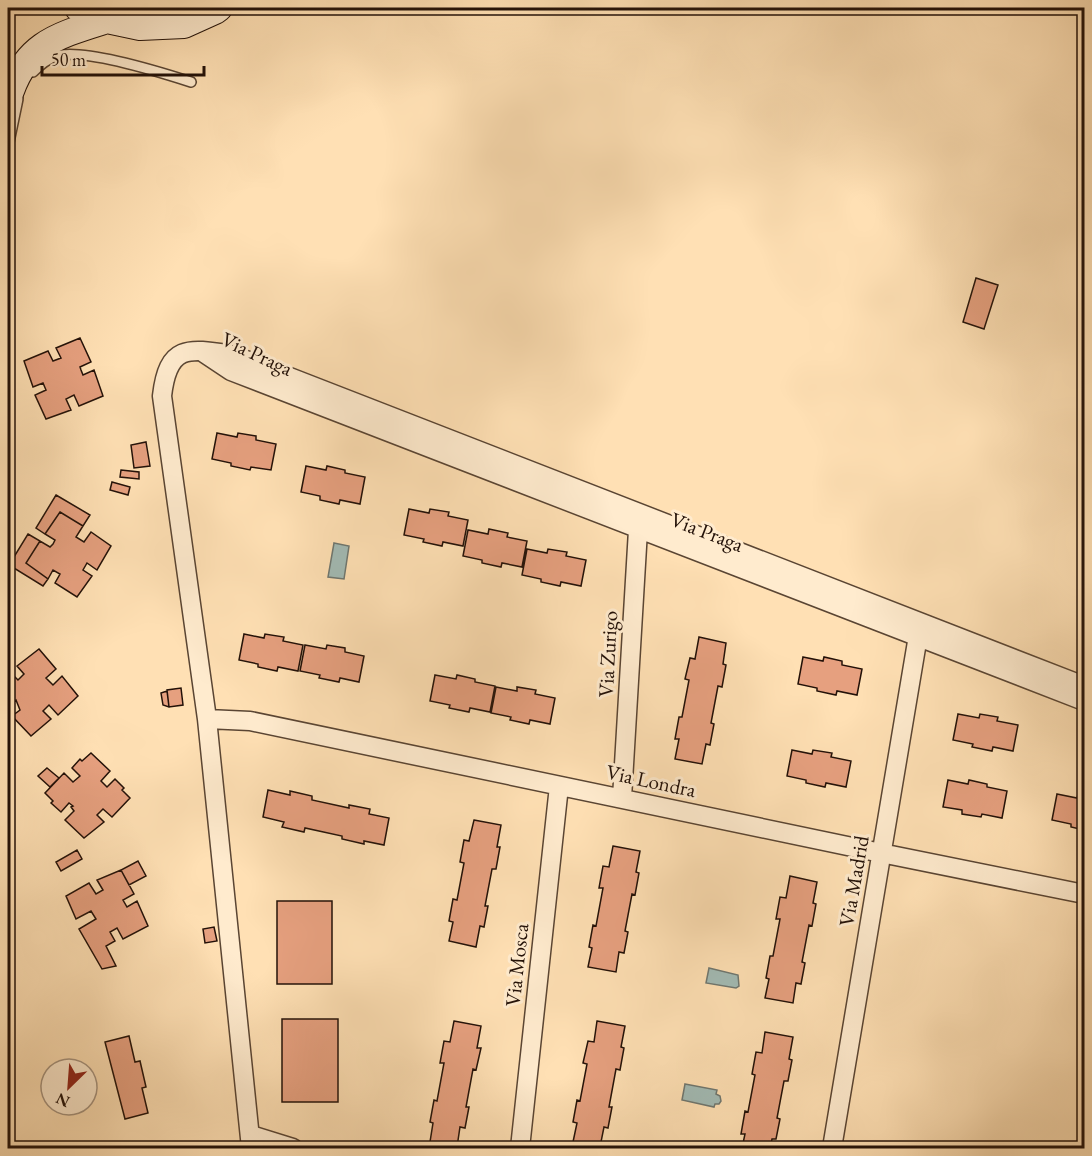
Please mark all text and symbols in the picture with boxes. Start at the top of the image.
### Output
scale bar [42,39,204,77]
text: 50 m [51,48,86,71]
street label: Via Praga [217,325,298,382]
street label: Via Praga [667,505,748,558]
street label: Via Zurigo [592,610,623,698]
street label: Via Londra [604,758,699,803]
street label: Via Madrid [832,833,875,928]
street label: Via Mosca [499,921,534,1008]
north arrow [39,1057,99,1117]
text: N [53,1088,73,1112]

